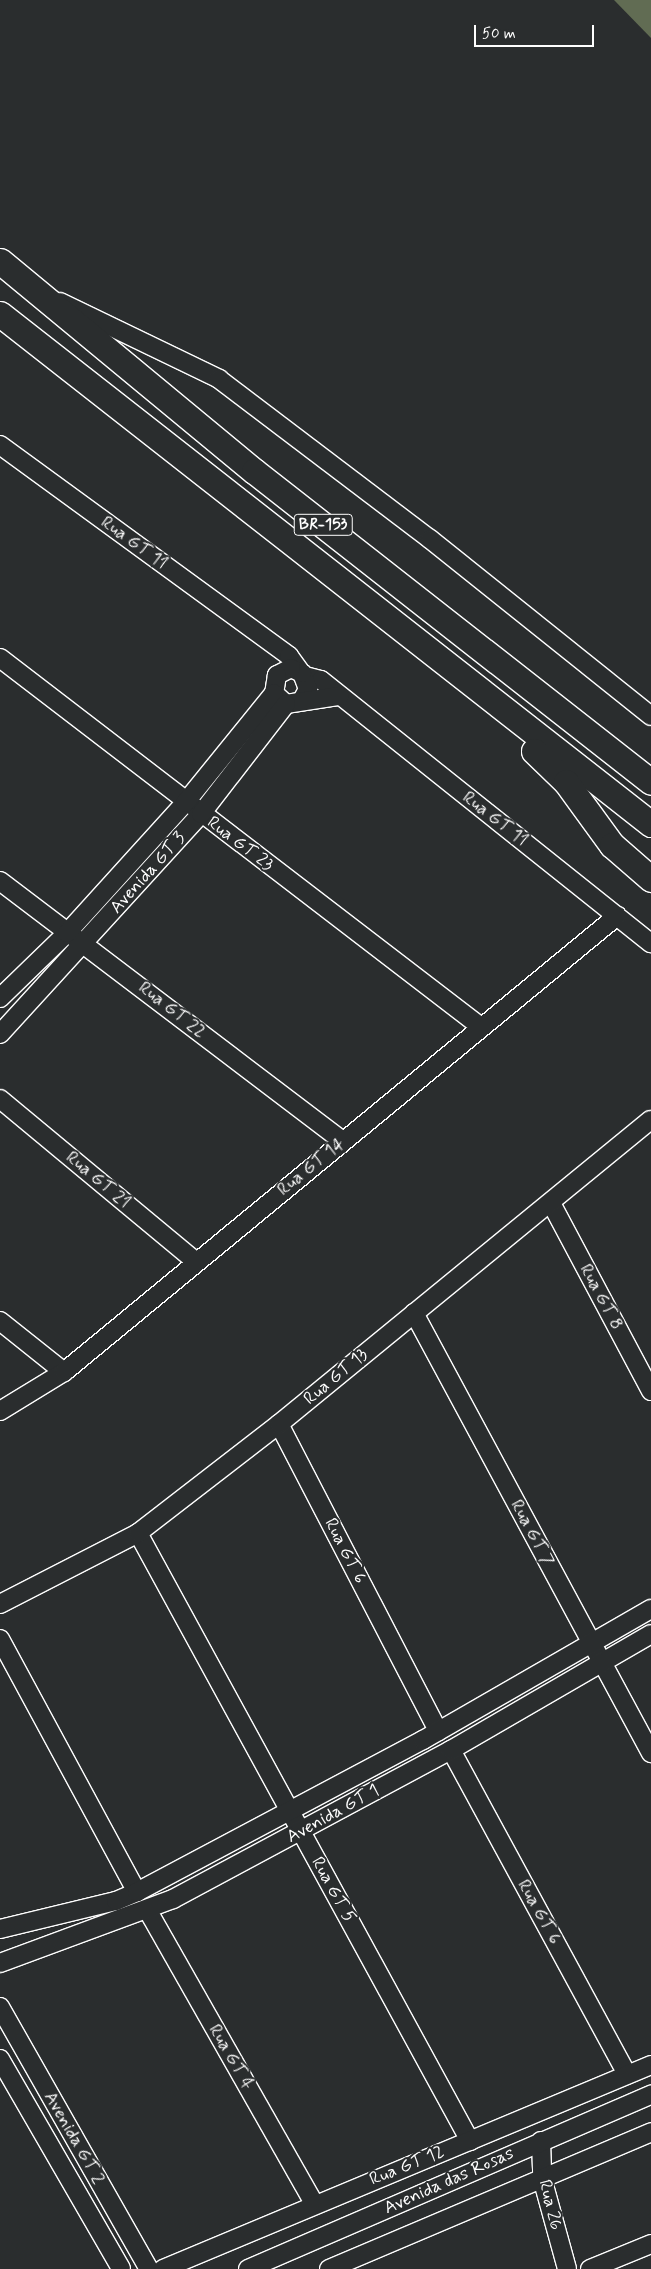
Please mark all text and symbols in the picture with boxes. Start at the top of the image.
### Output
scale bar [476,15,596,47]
text: 50 m [482,24,516,44]
street label: Rua GT 11 [96,512,172,574]
road number: BR-153 [293,512,353,538]
street label: Rua GT 11 [458,787,532,851]
street label: Rua GT 23 [202,812,278,876]
street label: Avenida GT 3 [106,828,190,918]
street label: Rua GT 22 [134,977,210,1043]
street label: Rua GT 14 [273,1133,349,1201]
street label: Rua GT 21 [61,1147,135,1213]
street label: Rua GT 8 [575,1260,627,1334]
street label: Rua GT 13 [300,1344,372,1410]
street label: Rua GT 7 [506,1496,558,1570]
street label: Rua GT 6 [319,1515,371,1587]
street label: Avenida GT 1 [283,1780,383,1848]
street label: Rua GT 5 [306,1853,360,1927]
street label: Rua GT 6 [512,1876,566,1948]
street label: Rua GT 4 [204,2021,258,2093]
street label: Avenida GT 2 [39,2088,109,2188]
street label: Rua GT 12 [366,2141,448,2191]
street label: Avenida das Rosas [382,2143,516,2219]
street label: Rua 26 [533,2178,567,2232]

